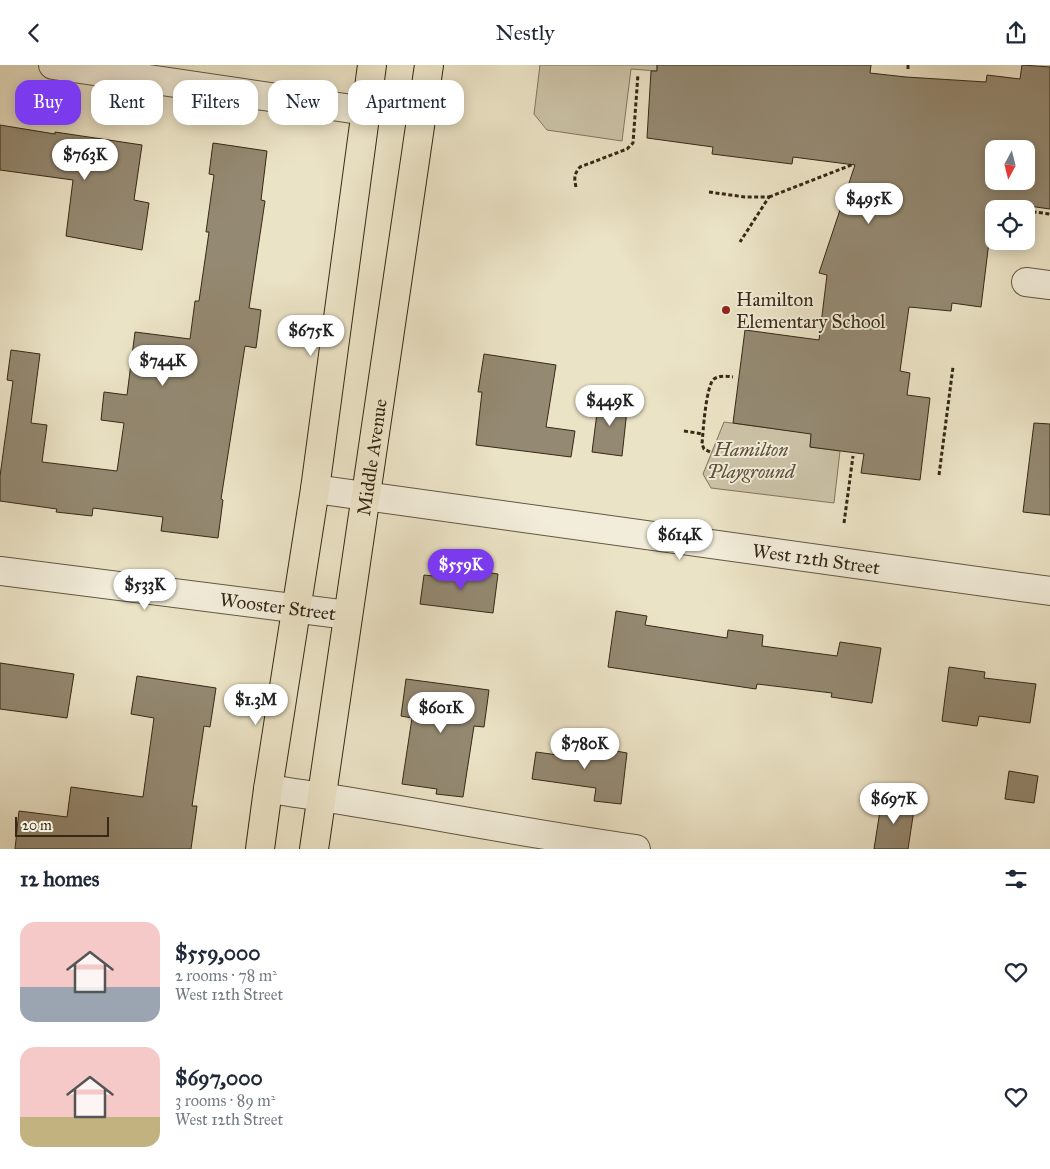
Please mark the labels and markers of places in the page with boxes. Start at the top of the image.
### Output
pin: $763K [50,139,120,181]
pin: $495K [834,183,904,225]
place label: Hamilton Elementary School [736,288,886,333]
marker: Hamilton Elementary School [720,304,732,316]
pin: $675K [276,315,346,357]
pin: $744K [128,345,198,387]
pin: $449K [575,385,645,427]
pin: $614K [645,519,715,561]
pin: $559K [426,549,496,591]
pin: $533K [110,569,180,611]
pin: $1.3M [221,683,291,726]
pin: $601K [406,691,476,734]
pin: $780K [550,727,620,770]
pin: $697K [859,783,929,825]

